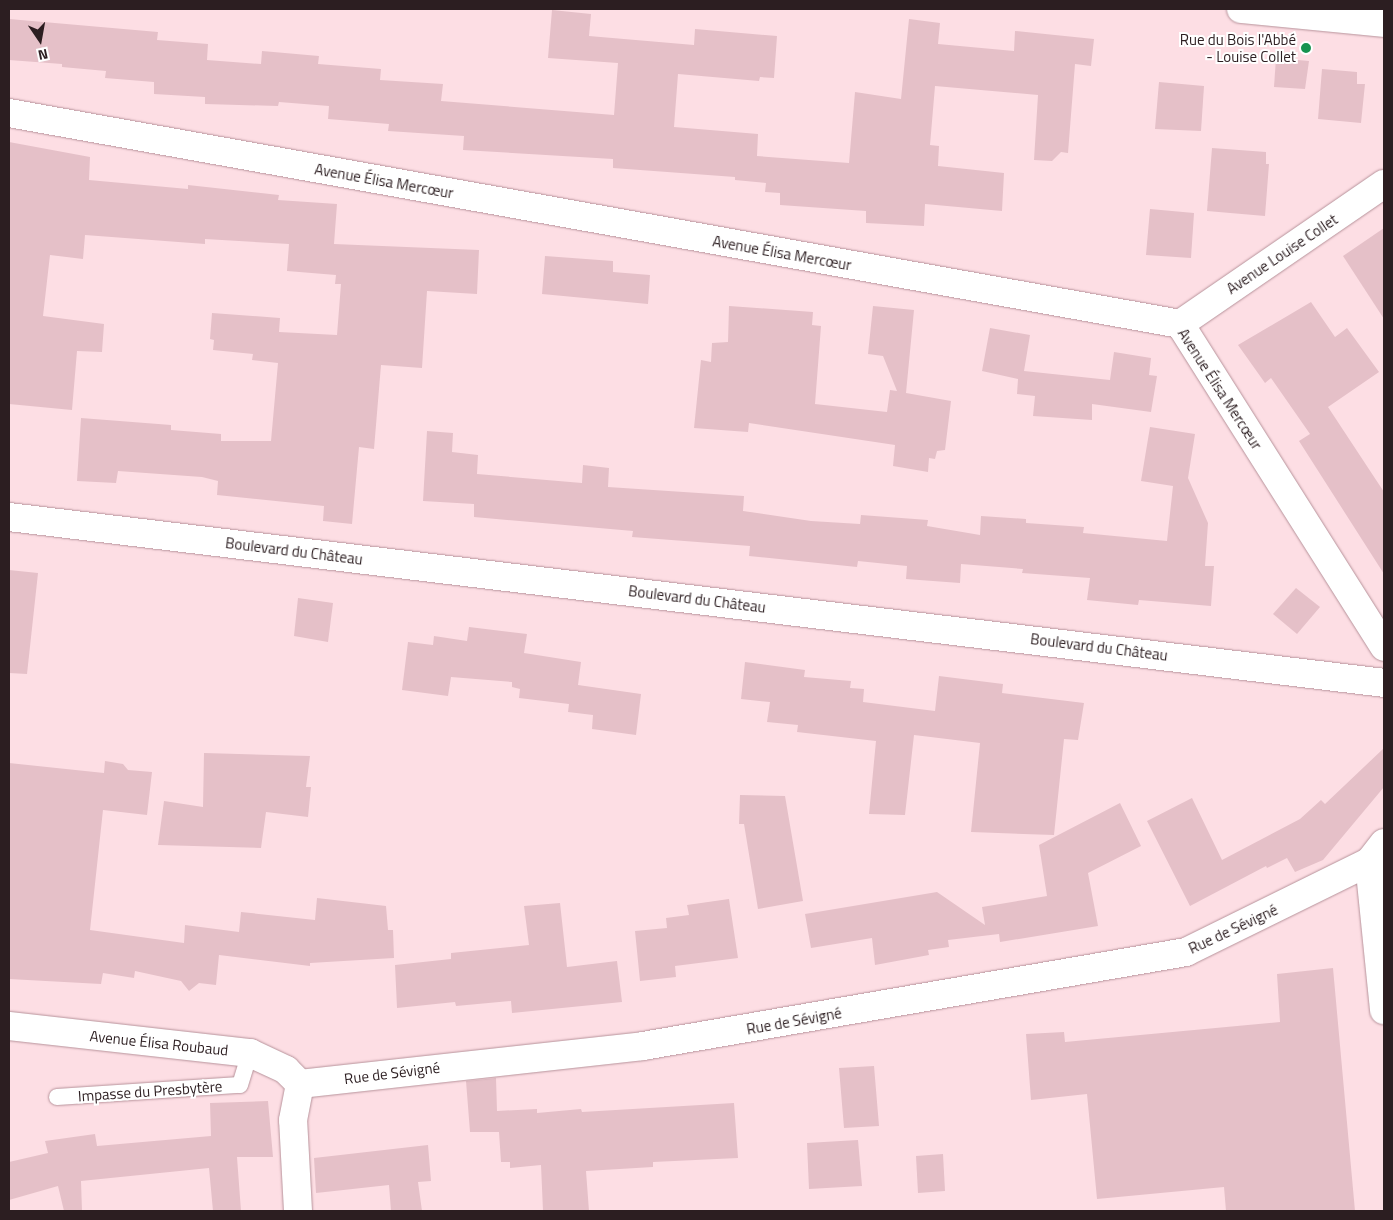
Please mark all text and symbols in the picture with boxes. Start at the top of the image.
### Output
north arrow [15,15,65,65]
place label: Rue du Bois l'Abbé - Louise Collet [1180,30,1296,65]
marker: Rue du Bois l'Abbé - Louise Collet [1300,42,1312,54]
text: N [36,44,50,66]
street label: Avenue Élisa Mercœur [313,160,455,202]
street label: Avenue Louise Collet [1223,210,1341,298]
street label: Avenue Élisa Mercœur [711,232,853,274]
street label: Avenue Élisa Mercœur [1174,325,1266,453]
street label: Boulevard du Château [224,534,364,568]
street label: Boulevard du Château [627,582,767,616]
street label: Boulevard du Château [1029,630,1169,664]
street label: Rue de Sévigné [1186,901,1280,957]
street label: Rue de Sévigné [745,1004,843,1038]
street label: Avenue Élisa Roubaud [89,1027,229,1059]
street label: Rue de Sévigné [343,1058,441,1088]
street label: Impasse du Presbytère [77,1077,223,1105]

